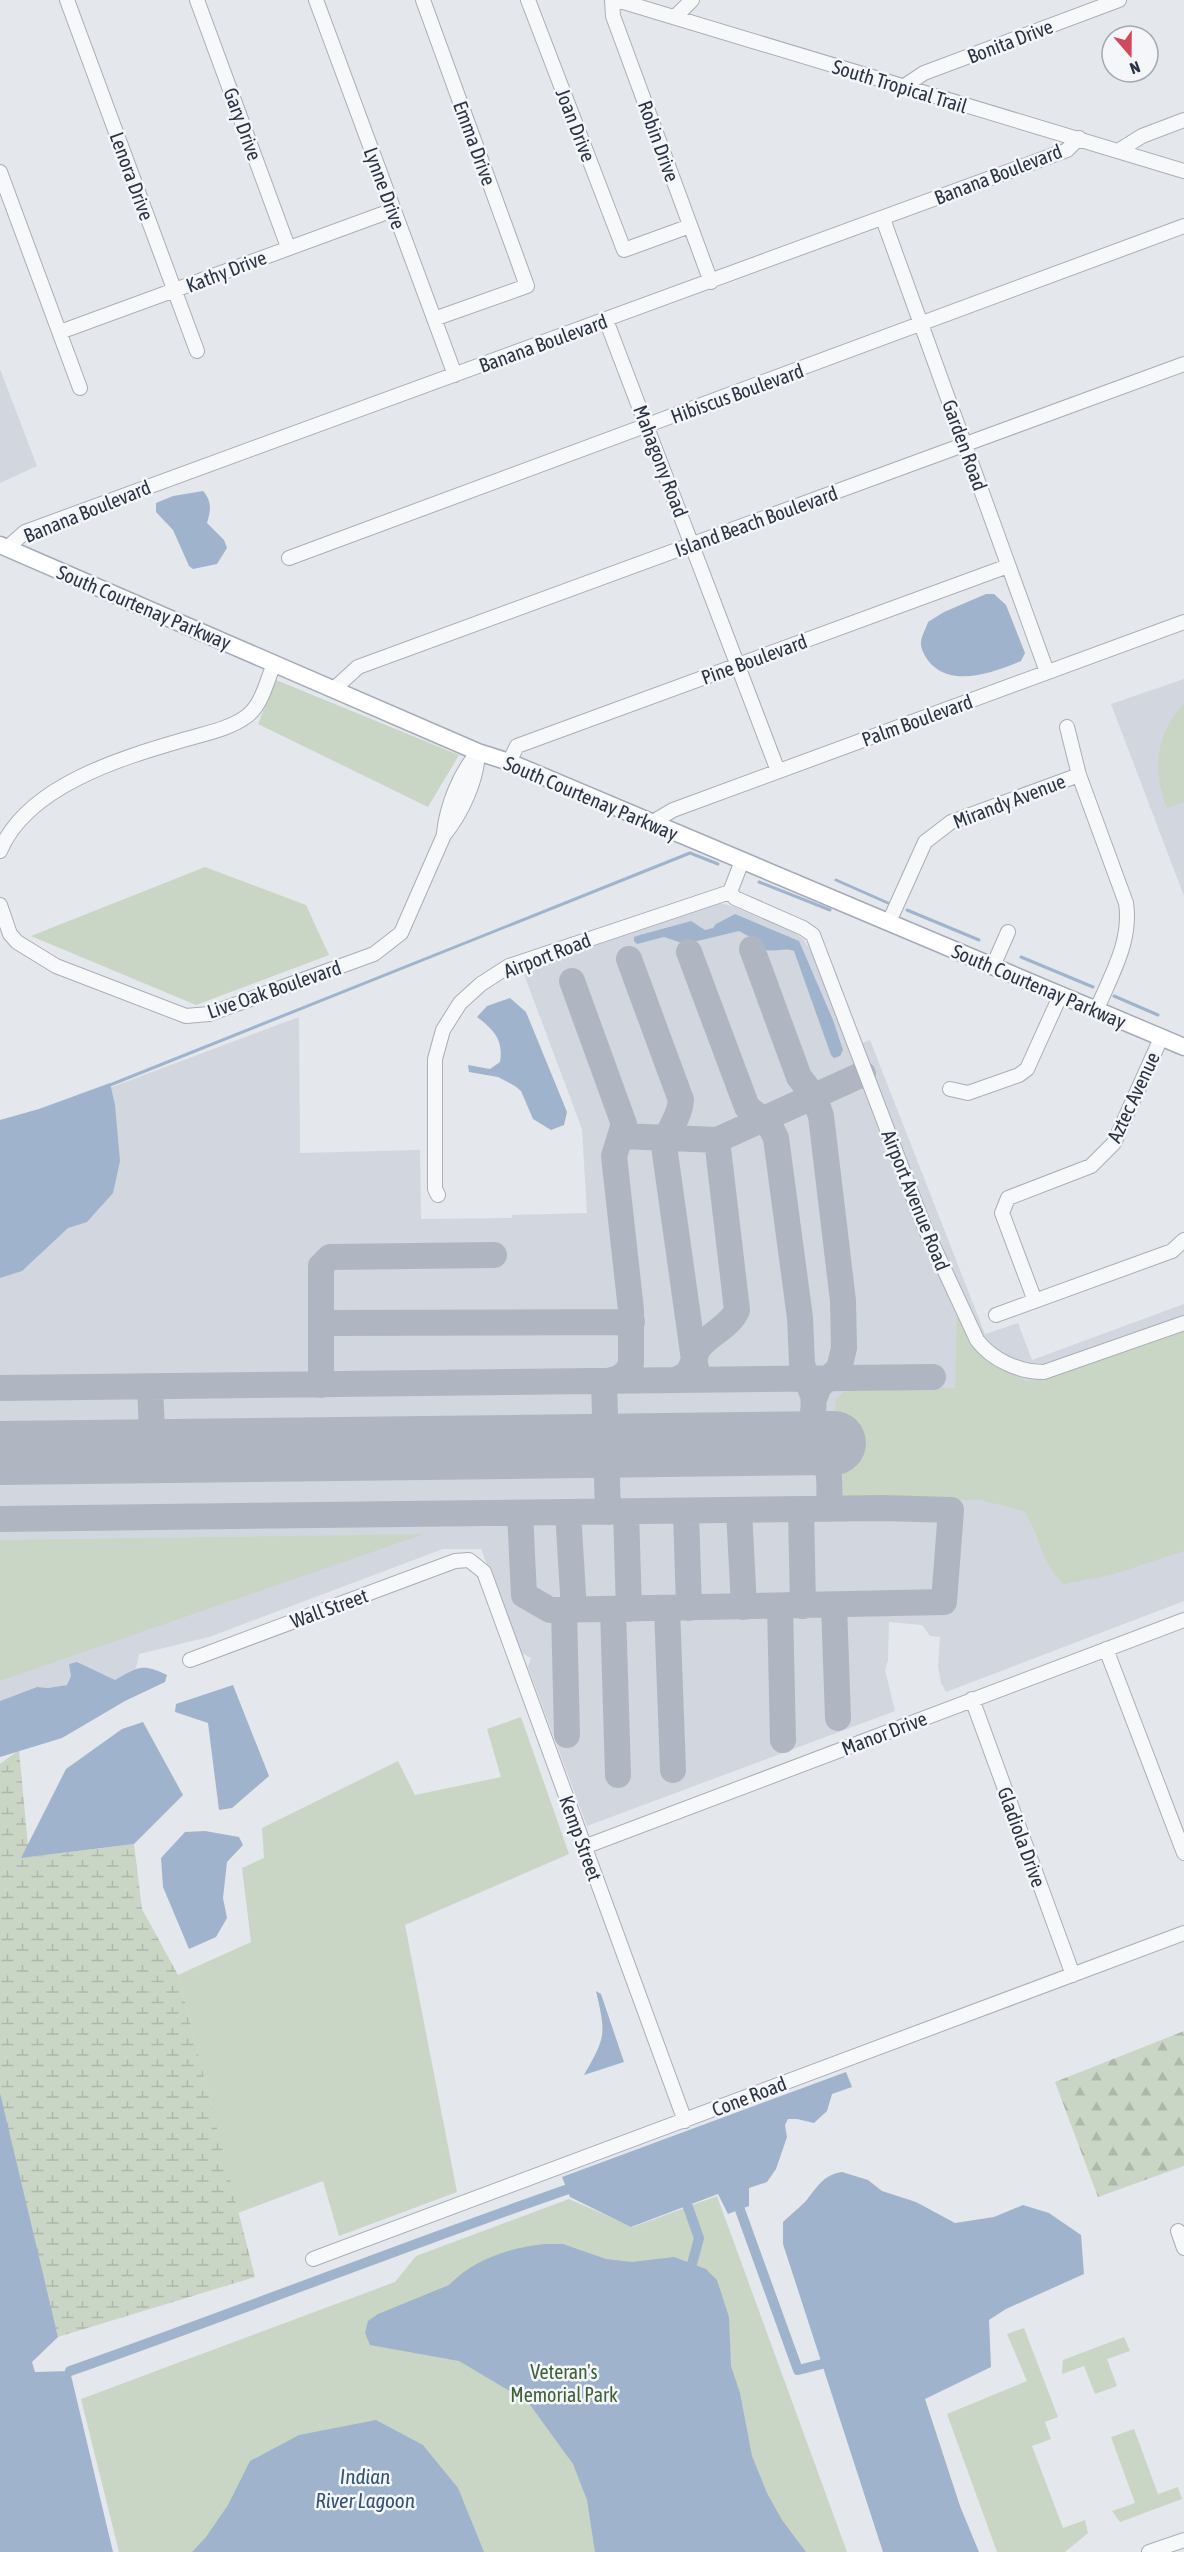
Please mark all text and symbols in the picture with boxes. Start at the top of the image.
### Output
street label: Bonita Drive [964,14,1056,68]
north arrow [1100,24,1160,84]
street label: South Tropical Trail [830,55,971,118]
text: N [1128,58,1143,78]
street label: Gary Drive [219,85,267,163]
street label: Joan Drive [552,85,600,165]
street label: Robin Drive [634,97,684,185]
street label: Emma Drive [449,98,501,188]
street label: Lenora Drive [105,129,159,223]
street label: Banana Boulevard [931,139,1065,209]
street label: Lynne Drive [360,144,410,232]
street label: Kathy Drive [183,245,269,297]
street label: Banana Boulevard [476,309,610,377]
street label: Hibiscus Boulevard [668,358,806,428]
street label: Garden Road [938,396,992,494]
street label: Mahagony Road [629,402,693,520]
street label: Banana Boulevard [20,475,154,547]
street label: Island Beach Boulevard [671,481,841,561]
street label: South Courtenay Parkway [54,560,234,654]
street label: Pine Boulevard [698,629,810,689]
street label: Palm Boulevard [858,689,976,751]
street label: South Courtenay Parkway [501,751,681,845]
street label: Mirandy Avenue [950,769,1068,833]
street label: Airport Road [500,928,594,982]
street label: South Courtenay Parkway [949,939,1129,1033]
street label: Live Oak Boulevard [204,955,344,1023]
street label: Aztec Avenue [1102,1048,1164,1146]
street label: Airport Avenue Road [877,1126,955,1274]
street label: Wall Street [287,1583,371,1633]
street label: Manor Drive [838,1706,930,1760]
street label: Gladiola Drive [993,1784,1051,1890]
street label: Kemp Street [555,1792,607,1884]
street label: Cone Road [708,2071,790,2121]
park label: Veteran's Memorial Park [510,2360,618,2406]
water label: Indian River Lagoon [315,2464,415,2512]

